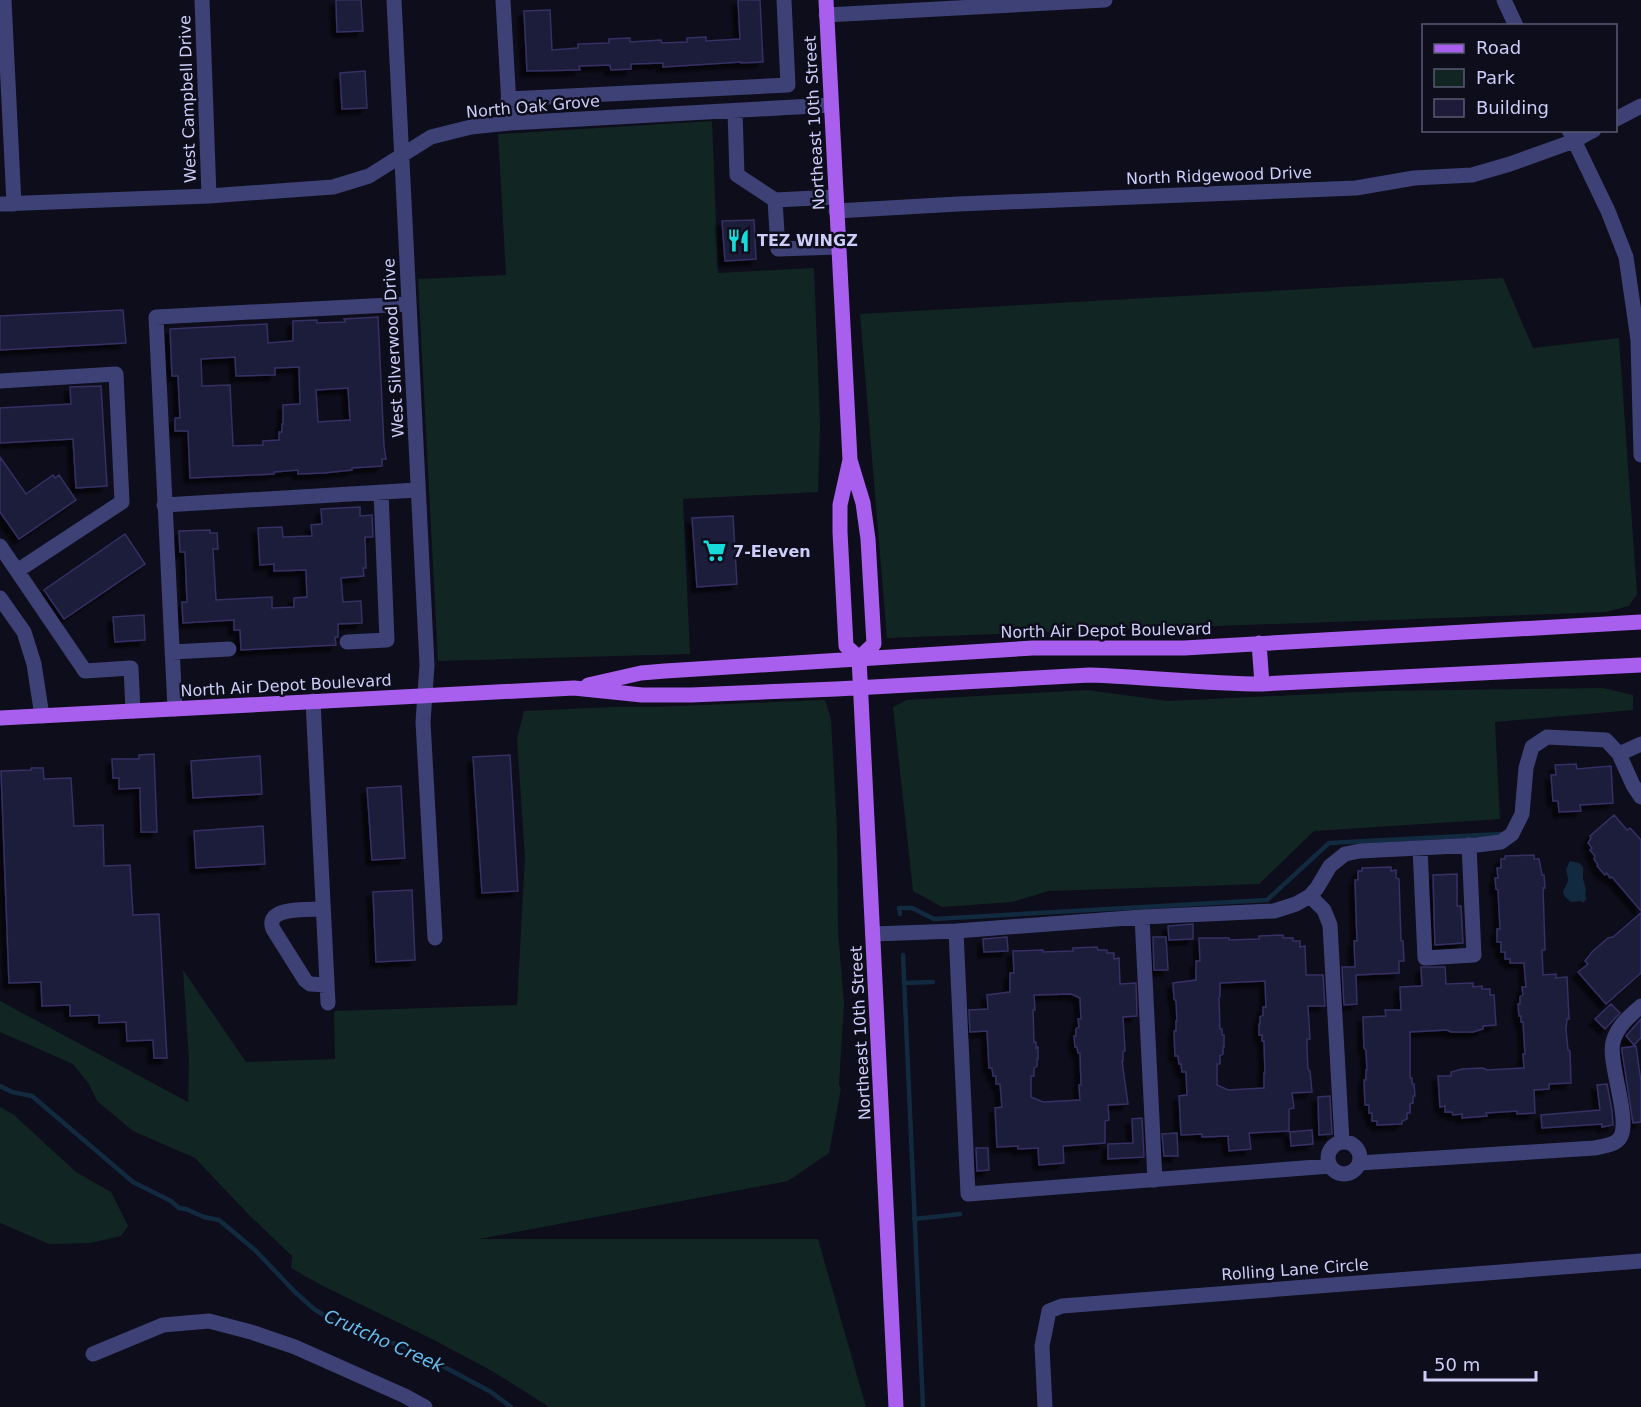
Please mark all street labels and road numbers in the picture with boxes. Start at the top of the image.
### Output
street label: West Campbell Drive [175,15,200,183]
street label: Northeast 10th Street [800,35,829,211]
street label: North Oak Grove [465,91,601,122]
street label: North Ridgewood Drive [1126,163,1312,188]
street label: West Silverwood Drive [379,258,408,438]
street label: North Air Depot Boulevard [1000,619,1212,642]
street label: North Air Depot Boulevard [180,670,392,701]
street label: Northeast 10th Street [846,945,875,1121]
street label: Rolling Lane Circle [1221,1255,1369,1284]

